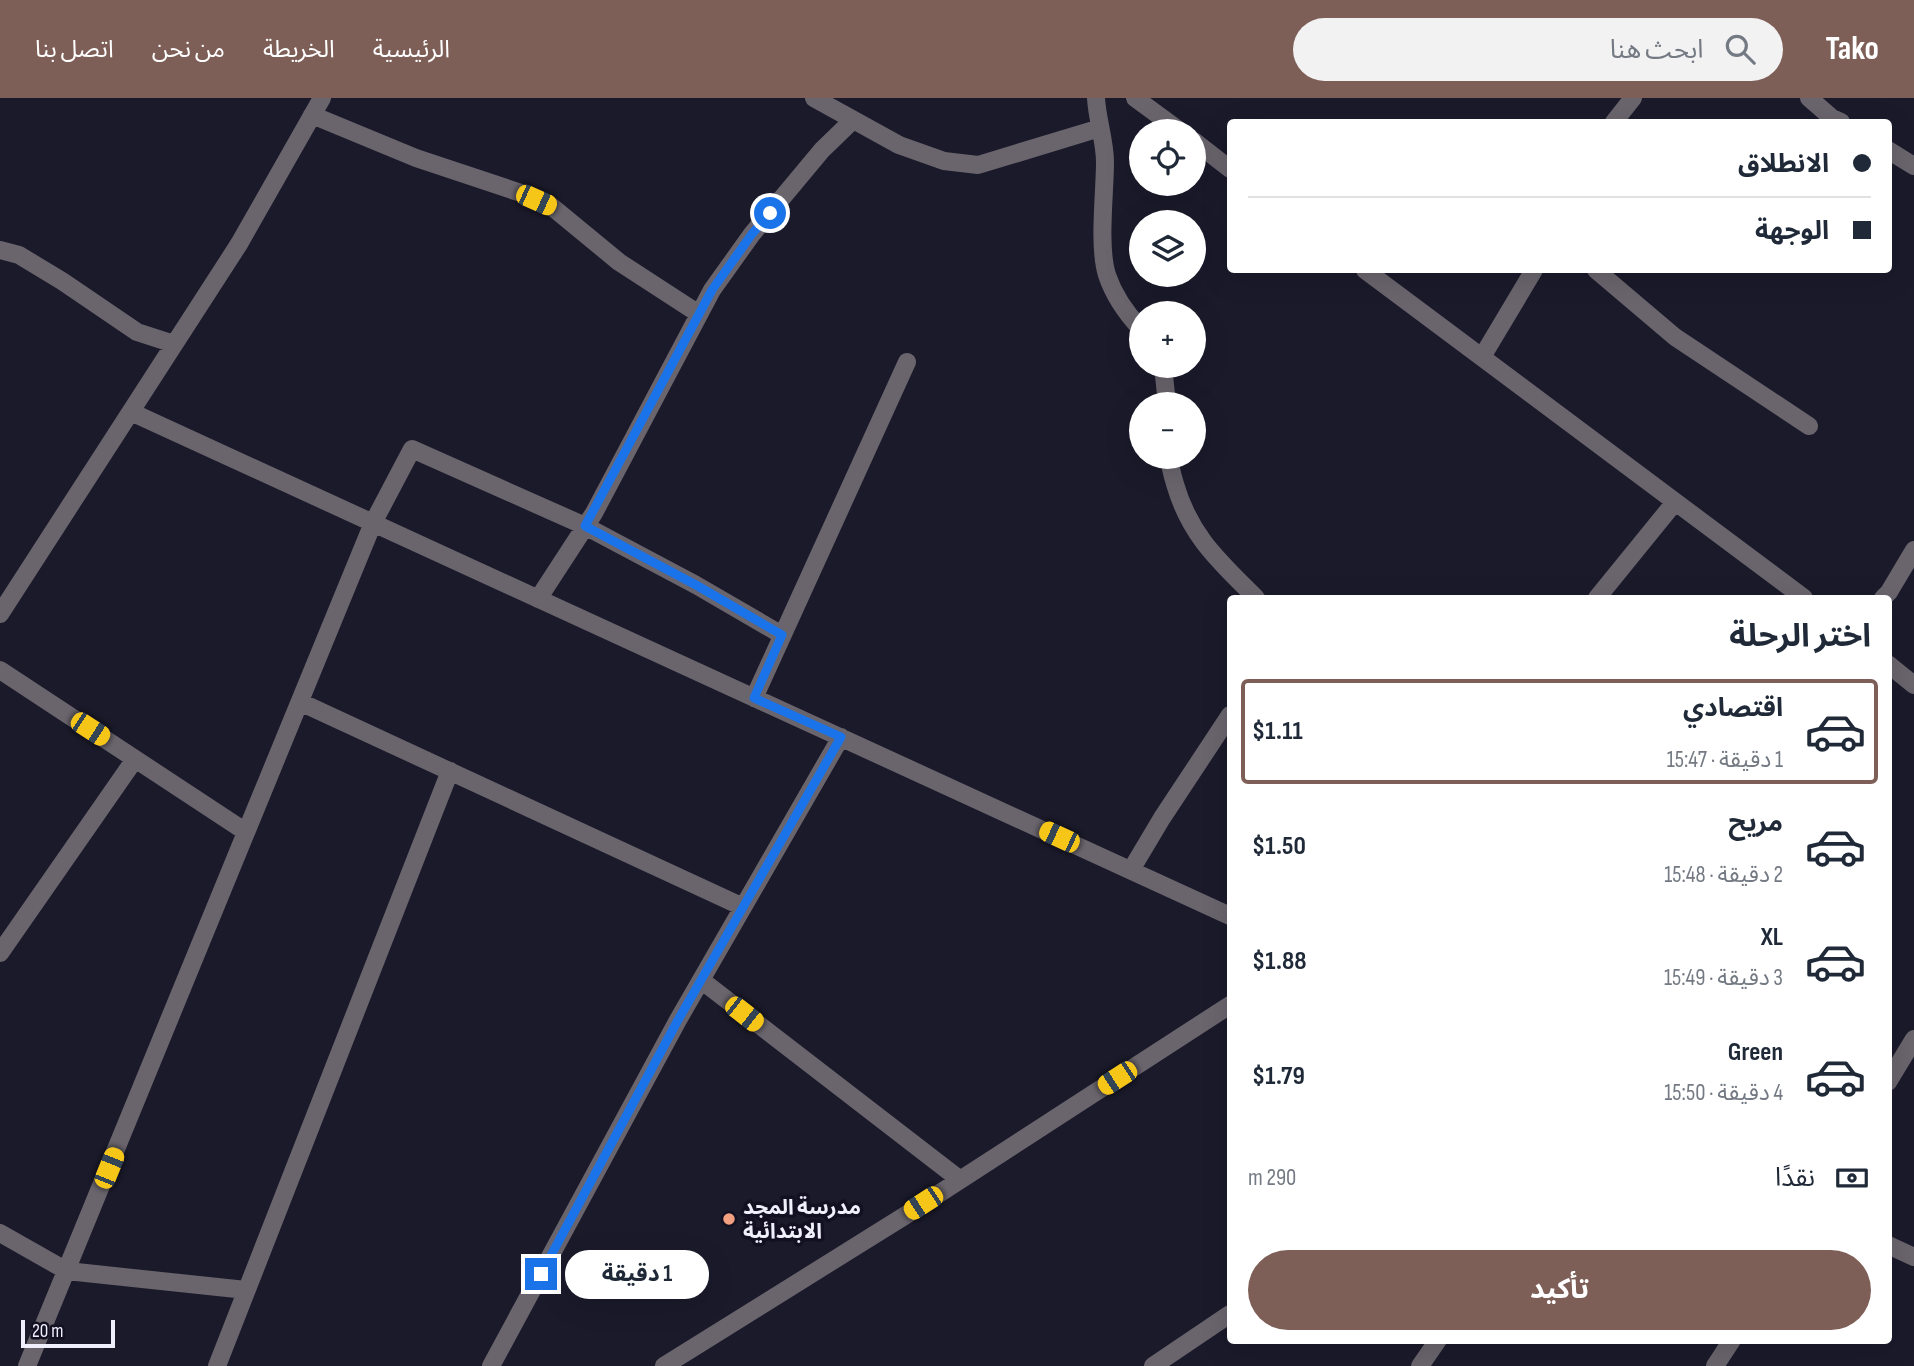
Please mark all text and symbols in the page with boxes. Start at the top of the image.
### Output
search box [1293,18,1783,81]
text: Tako [1825,29,1879,69]
icon: search [1721,30,1759,68]
text: اتصل بنا [35,35,114,64]
text: من نحن [152,35,225,64]
text: الخريطة [263,35,335,64]
text: الرئيسية [373,35,450,64]
text: ابحث هنا [1610,35,1703,66]
map controls [1129,119,1206,469]
button: locate [1129,119,1206,196]
text: الانطلاق [1738,149,1829,180]
car [513,182,560,218]
route start [754,197,786,229]
button: layers [1129,210,1206,287]
text: الوجهة [1755,216,1829,247]
button: + [1129,301,1206,378]
button: − [1129,392,1206,469]
text: اختر الرحلة [1729,617,1871,656]
text: اقتصادي [1683,693,1783,724]
icon: car [1804,700,1867,763]
car [67,709,114,749]
text: $1.11 [1252,716,1303,747]
text: 1 دقيقة · 15:47 [1667,746,1783,774]
text: مريح [1728,808,1783,839]
icon: car [1804,815,1867,878]
car [1036,819,1083,855]
text: $1.50 [1252,831,1306,862]
text: 2 دقيقة · 15:48 [1664,861,1783,889]
text: XL [1761,922,1783,953]
icon: car [1804,930,1867,993]
text: $1.88 [1252,946,1307,977]
text: 3 دقيقة · 15:49 [1664,964,1783,992]
car [721,993,768,1035]
text: Green [1728,1037,1783,1068]
icon: car [1804,1045,1867,1108]
car [1094,1058,1141,1098]
text: $1.79 [1252,1061,1305,1092]
text: 4 دقيقة · 15:50 [1664,1079,1783,1107]
car [92,1145,127,1191]
icon: cash [1833,1159,1871,1197]
text: نقدًا [1775,1163,1815,1194]
text: 290 m [1248,1164,1296,1192]
car [900,1183,947,1223]
place label: مدرسة المجد الابتدائية [743,1195,861,1244]
marker: مدرسة المجد الابتدائية [721,1211,737,1227]
callout: 1 دقيقة [566,1250,709,1298]
button: تأكيد [1248,1250,1871,1330]
route end [525,1258,557,1290]
text: 1 دقيقة [602,1260,672,1288]
scale bar [21,1317,116,1349]
text: 20 m [32,1320,64,1343]

